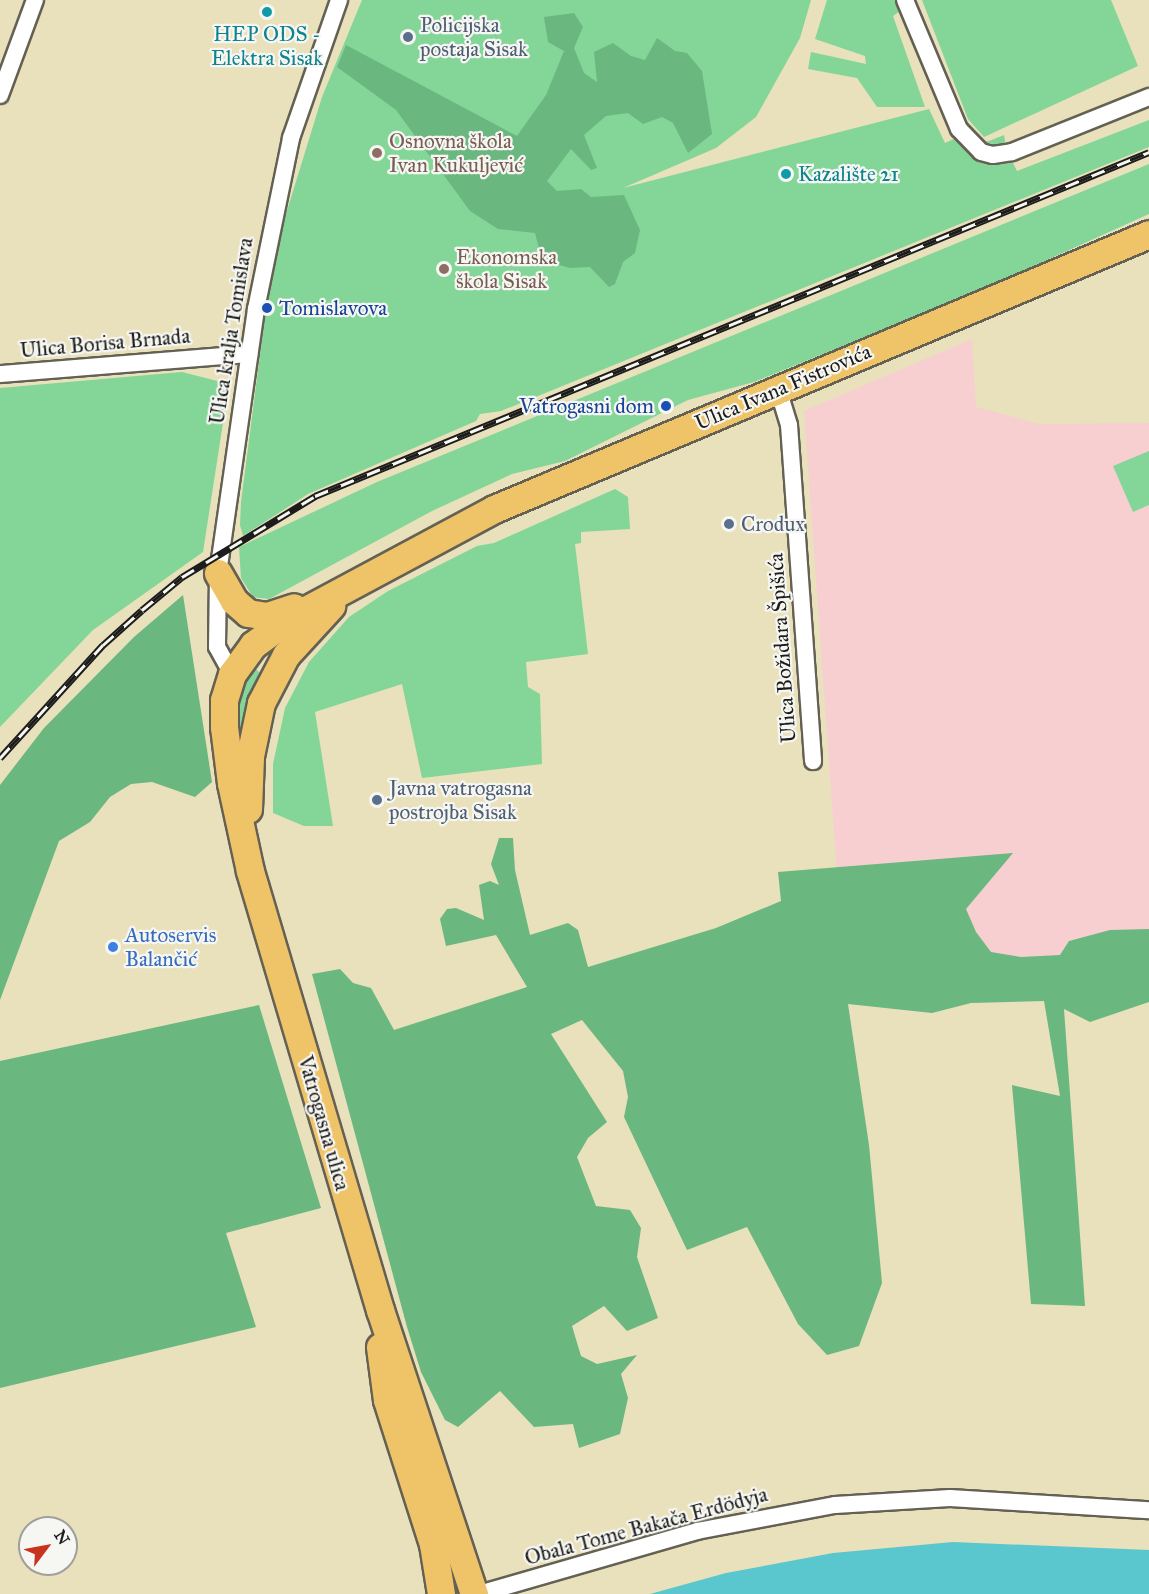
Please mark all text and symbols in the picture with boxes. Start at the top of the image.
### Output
marker: HEP ODS - Elektra Sisak [260,5,274,19]
place label: Policijska postaja Sisak [420,12,528,62]
place label: HEP ODS - Elektra Sisak [211,21,323,71]
marker: Policijska postaja Sisak [401,30,415,44]
place label: Osnovna škola Ivan Kukuljević [389,128,523,178]
marker: Osnovna škola Ivan Kukuljević [370,146,384,160]
place label: Kazalište 21 [798,161,899,187]
marker: Kazalište 21 [779,167,793,181]
street label: Ulica kralja Tomislava [204,236,258,426]
place label: Ekonomska škola Sisak [456,244,557,294]
marker: Ekonomska škola Sisak [437,262,451,276]
place label: Tomislavova [279,295,387,321]
marker: Tomislavova [260,301,274,315]
street label: Ulica Borisa Brnada [19,323,191,363]
street label: Ulica Ivana Fistrovića [691,339,875,435]
place label: Vatrogasni dom [519,393,654,419]
marker: Vatrogasni dom [659,399,673,413]
place label: Crodux [741,511,805,537]
marker: Crodux [722,517,736,531]
street label: Ulica Božidara Špišića [763,552,801,744]
place label: Javna vatrogasna postrojba Sisak [389,775,532,825]
marker: Javna vatrogasna postrojba Sisak [370,793,384,807]
place label: Autoservis Balančić [125,922,216,972]
marker: Autoservis Balančić [106,940,120,954]
street label: Vatrogasna ulica [293,1053,355,1193]
street label: Obala Tome Bakača Erdödyja [522,1481,770,1571]
north arrow [18,1516,78,1576]
text: N [50,1526,74,1548]

